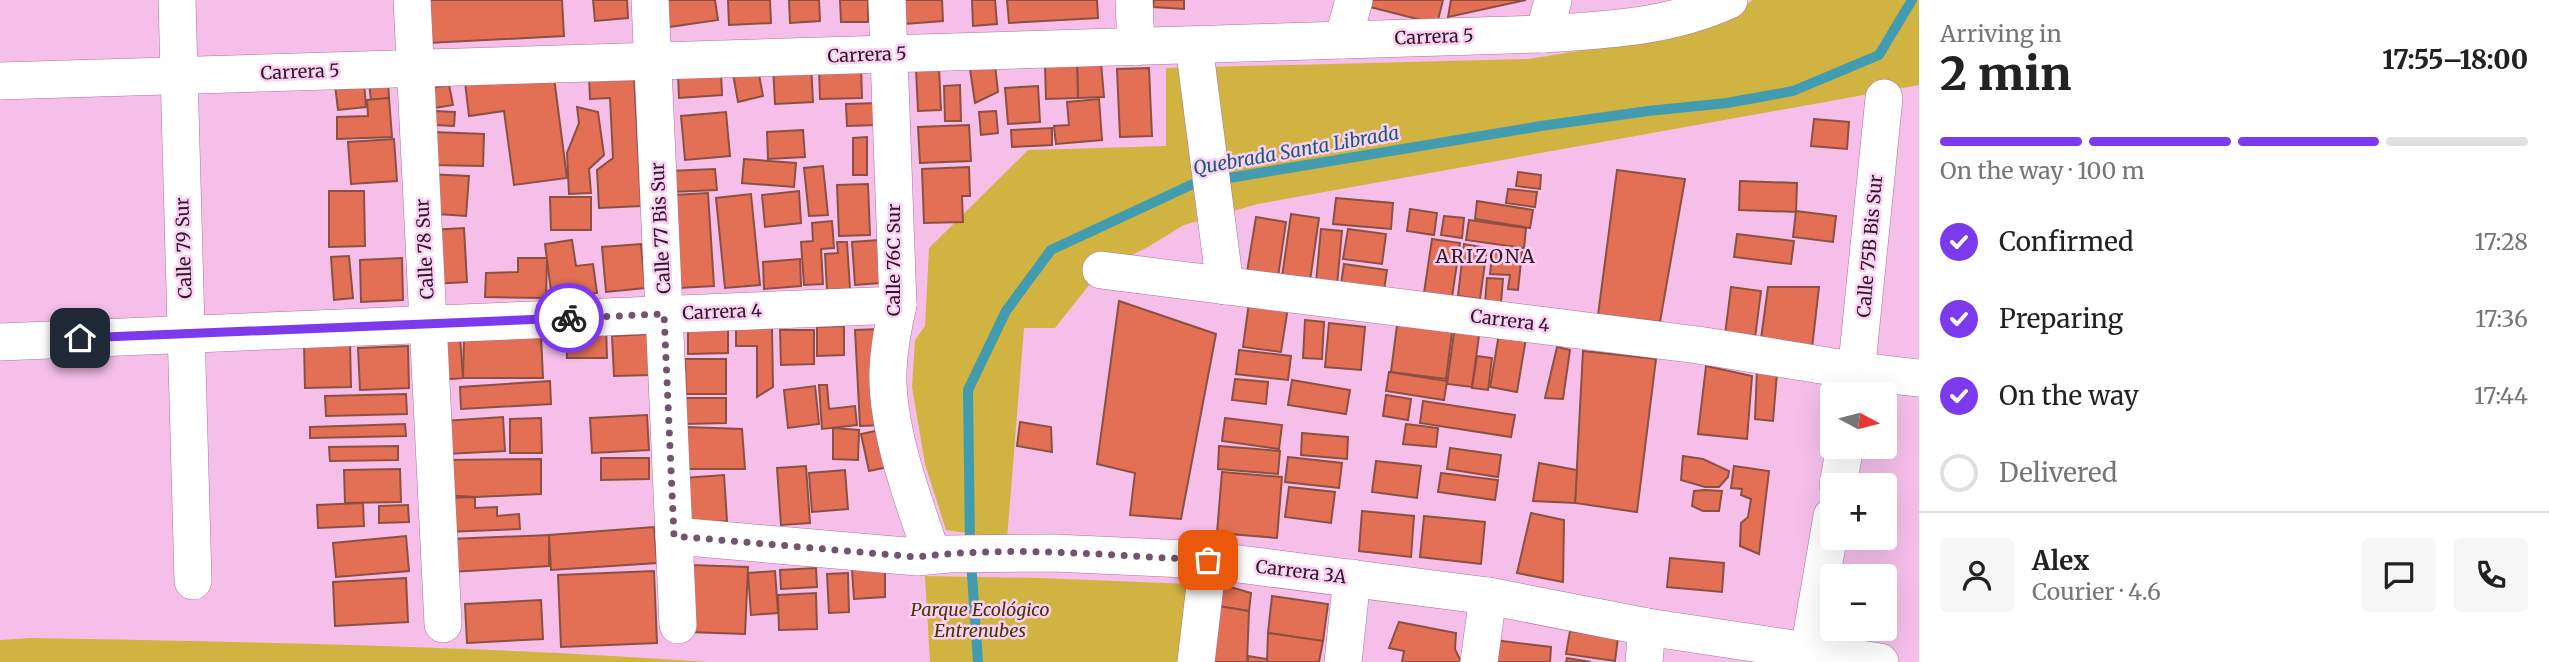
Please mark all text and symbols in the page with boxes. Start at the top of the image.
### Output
text: Arriving in [1940,19,2062,48]
street label: Carrera 5 [1394,24,1474,49]
street label: Carrera 5 [827,42,907,67]
text: 17:55–18:00 [2382,43,2528,76]
text: 2 min [1940,45,2072,103]
street label: Carrera 5 [260,59,340,84]
water label: Quebrada Santa Librada [1191,120,1401,180]
text: On the way · 100 m [1940,156,2145,185]
street label: Calle 77 Bis Sur [646,162,675,294]
street label: Calle 75B Bis Sur [1852,174,1887,318]
street label: Calle 79 Sur [170,197,197,299]
street label: Calle 78 Sur [410,198,439,300]
street label: Calle 76C Sur [882,204,905,316]
icon: check [1940,223,1978,261]
text: Confirmed [1999,225,2134,258]
text: 17:28 [2475,227,2528,256]
district label: ARIZONA [1434,244,1537,268]
courier [534,283,604,353]
icon: bike [550,299,588,337]
street label: Carrera 4 [682,299,762,324]
icon: check [1940,300,1978,338]
text: Preparing [1999,302,2123,335]
street label: Carrera 4 [1469,304,1551,337]
text: 17:36 [2475,304,2528,333]
pin [50,308,110,368]
icon: home [61,319,99,357]
icon: check [1940,377,1978,415]
text: On the way [1999,379,2139,412]
text: 17:44 [2474,381,2528,410]
north arrow [1820,382,1897,458]
map controls [1820,382,1897,641]
text: Delivered [1999,456,2118,489]
button: + [1820,473,1897,550]
pin [1178,530,1238,590]
button: person [1940,538,2014,612]
button: chat [2362,538,2436,612]
button: phone [2454,538,2528,612]
icon: bag [1189,541,1227,579]
text: Alex [2032,544,2089,577]
street label: Carrera 3A [1254,555,1348,589]
button: − [1820,564,1897,641]
text: Courier · 4.6 [2032,577,2161,606]
park label: Parque Ecológico Entrenubes [911,598,1049,642]

